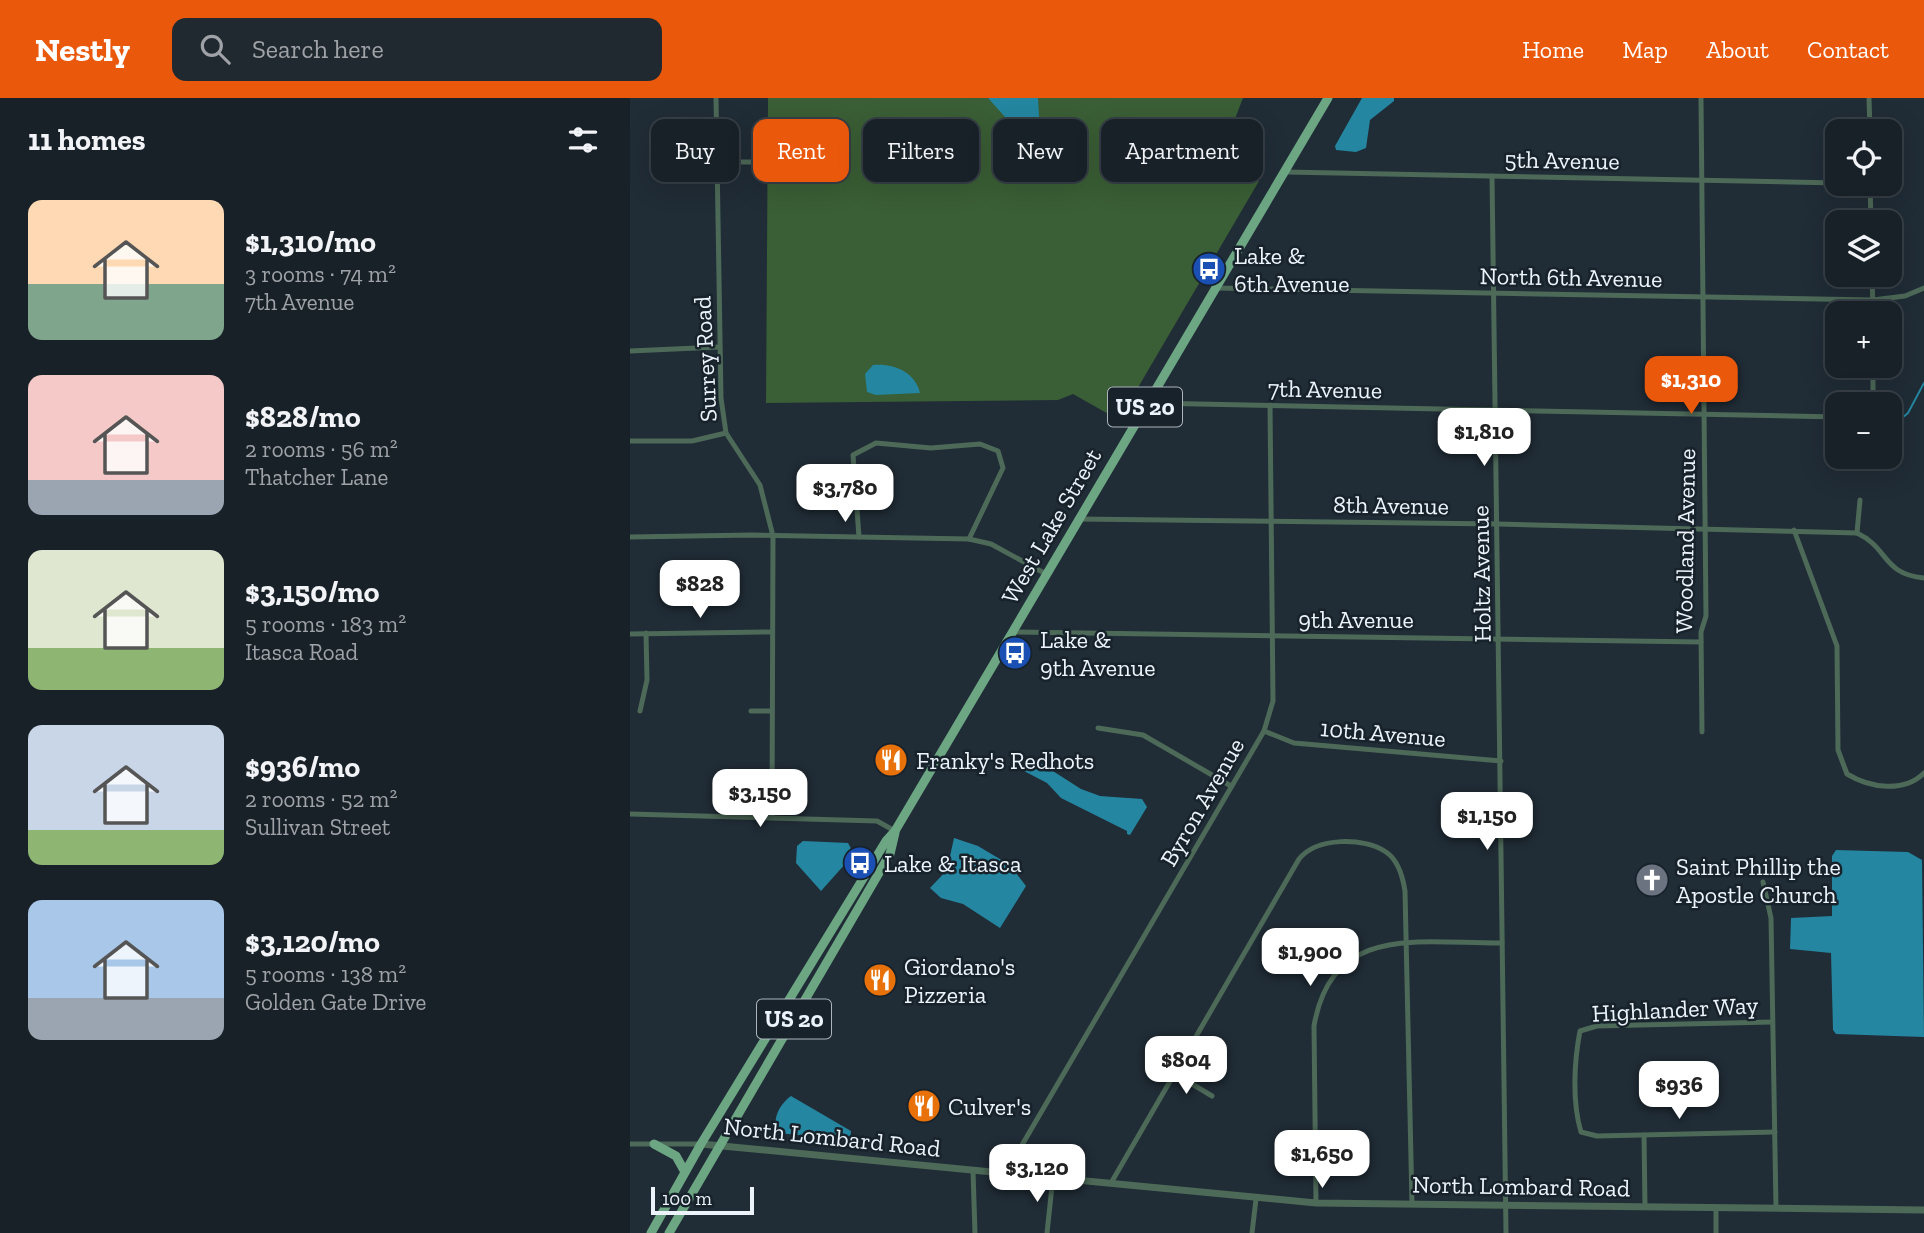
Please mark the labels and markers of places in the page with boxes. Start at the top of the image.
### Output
place label: Lake & 6th Avenue [1234,241,1350,298]
bus stop icon: Lake & 6th Avenue [1190,250,1228,288]
pin: $1,310 [1634,356,1748,416]
pin: $1,810 [1427,408,1541,468]
pin: $3,780 [788,464,902,524]
pin: $828 [659,560,741,620]
place label: Lake & 9th Avenue [1040,625,1156,682]
bus stop icon: Lake & 9th Avenue [996,634,1034,672]
restaurant icon: Franky's Redhots [872,741,910,779]
place label: Franky's Redhots [916,746,1094,775]
pin: $3,150 [703,770,817,829]
pin: $1,150 [1430,792,1544,852]
bus stop icon: Lake & Itasca [841,844,879,882]
place label: Lake & Itasca [884,849,1022,878]
place label: Saint Phillip the Apostle Church [1676,852,1841,909]
church icon: Saint Phillip the Apostle Church [1633,861,1671,899]
pin: $1,900 [1253,928,1367,988]
place label: Giordano's Pizzeria [904,952,1015,1009]
restaurant icon: Giordano's Pizzeria [861,961,899,999]
pin: $804 [1145,1037,1227,1096]
pin: $936 [1638,1062,1720,1121]
restaurant icon: Culver's [905,1087,943,1125]
place label: Culver's [948,1092,1031,1121]
pin: $1,650 [1265,1130,1379,1190]
pin: $3,120 [980,1144,1094,1204]

